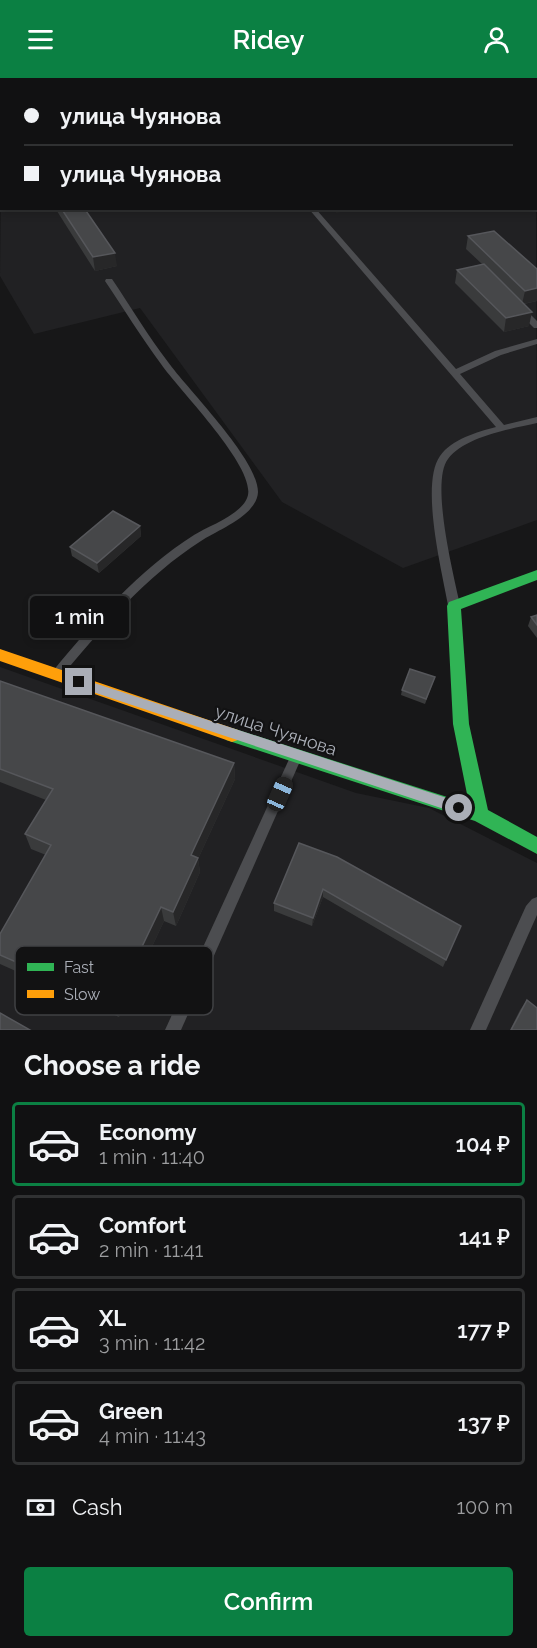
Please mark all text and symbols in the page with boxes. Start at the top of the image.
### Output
icon: menu [24,23,57,56]
icon: person [480,23,513,56]
text: Ridey [233,24,304,55]
text: улица Чуянова [60,103,221,129]
text: улица Чуянова [60,161,221,187]
callout: 1 min [29,595,128,637]
text: 1 min [55,605,104,629]
route end [65,668,92,695]
street label: улица Чуянова [212,700,340,760]
car [264,774,296,814]
route start [445,794,472,821]
legend [15,946,213,1015]
text: Fast [64,958,95,977]
text: Slow [64,985,100,1004]
text: Choose a ride [24,1050,200,1081]
icon: car [27,1117,81,1171]
text: Economy [99,1119,197,1145]
text: 104 ₽ [456,1131,510,1157]
text: 1 min · 11:40 [99,1145,205,1169]
icon: car [27,1210,81,1264]
text: Comfort [99,1212,186,1238]
text: 141 ₽ [459,1224,510,1250]
text: 2 min · 11:41 [99,1238,203,1262]
icon: car [27,1303,81,1357]
text: XL [99,1305,126,1331]
text: 177 ₽ [457,1317,510,1343]
text: 3 min · 11:42 [99,1331,205,1355]
icon: car [27,1396,81,1450]
text: Green [99,1398,163,1424]
text: 137 ₽ [457,1410,510,1436]
text: 4 min · 11:43 [99,1424,206,1448]
icon: cash [24,1491,57,1524]
text: Cash [72,1494,123,1520]
text: 100 m [456,1495,513,1519]
button: Confirm [24,1567,513,1636]

